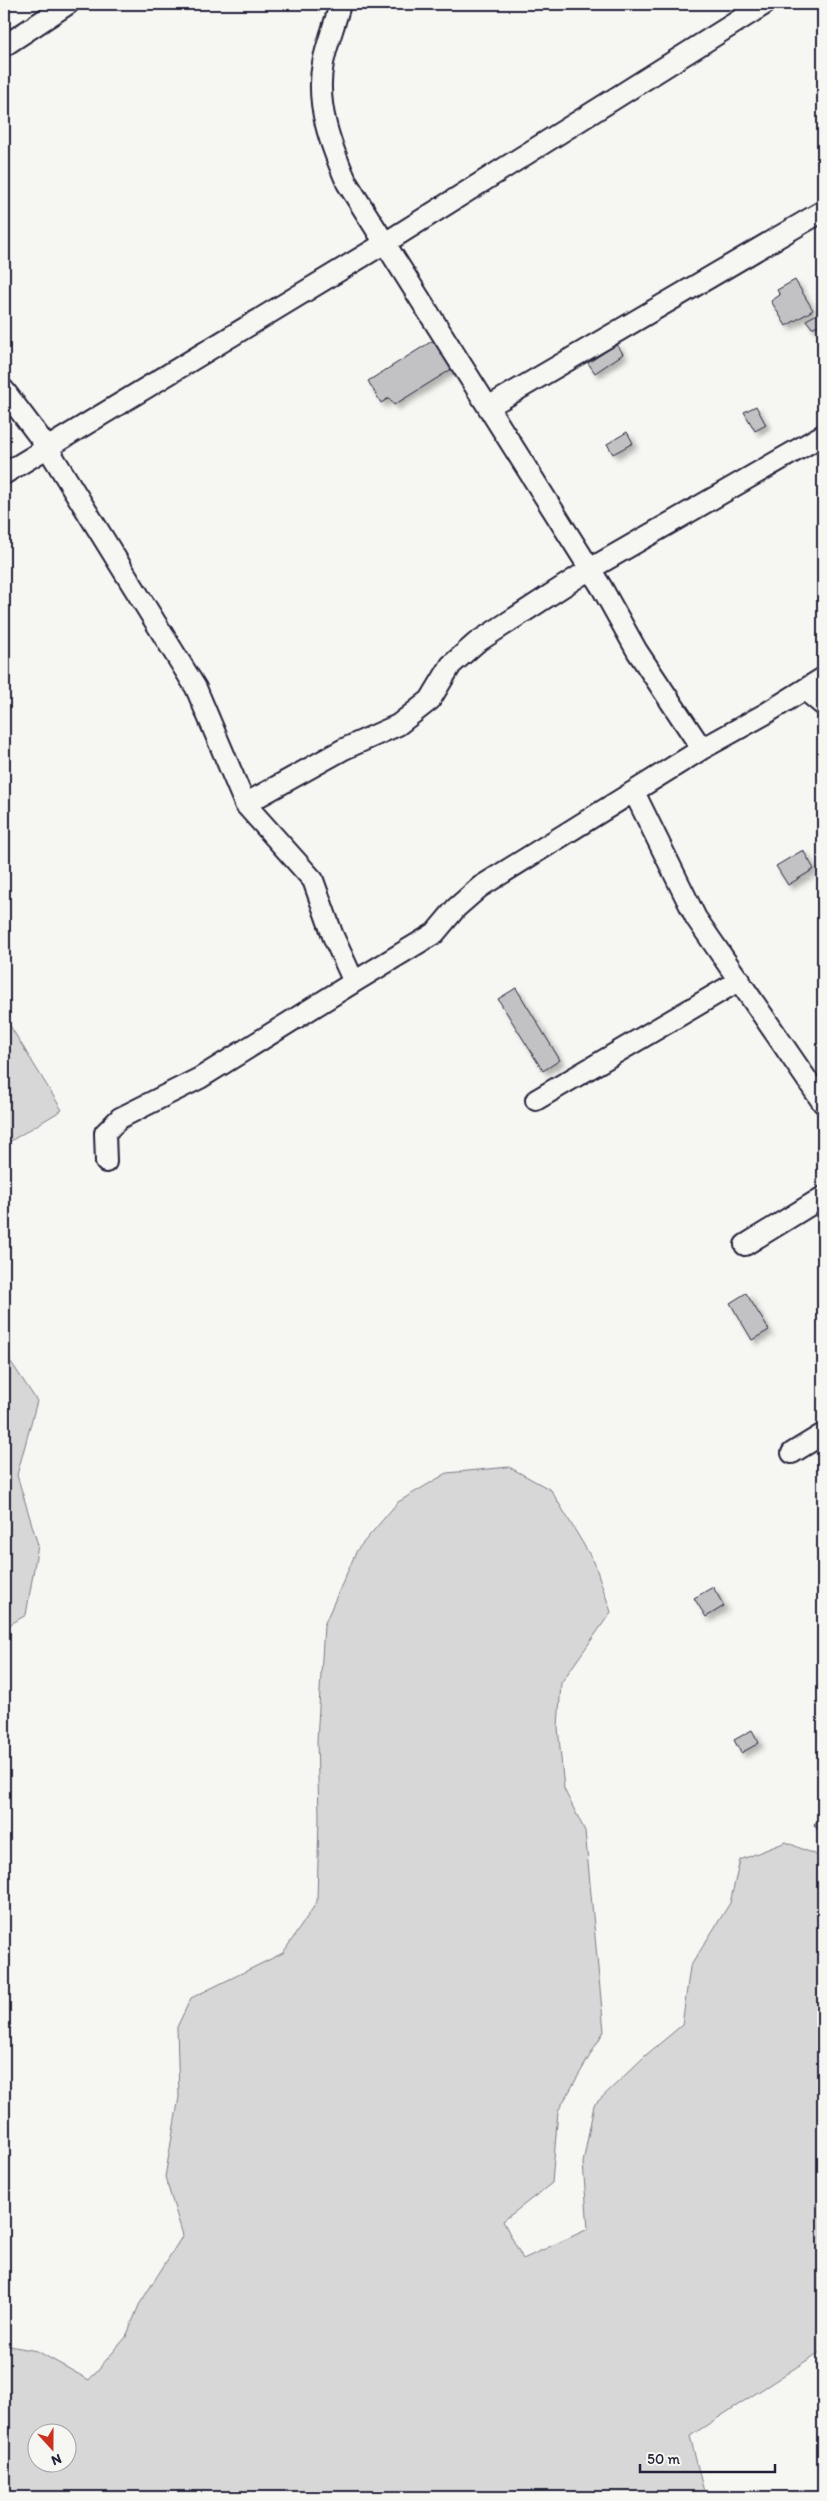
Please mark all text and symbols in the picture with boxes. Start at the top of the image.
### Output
north arrow [28,2424,78,2474]
scale bar [640,2441,774,2473]
text: N [49,2450,64,2469]
text: 50 m [647,2450,680,2468]

